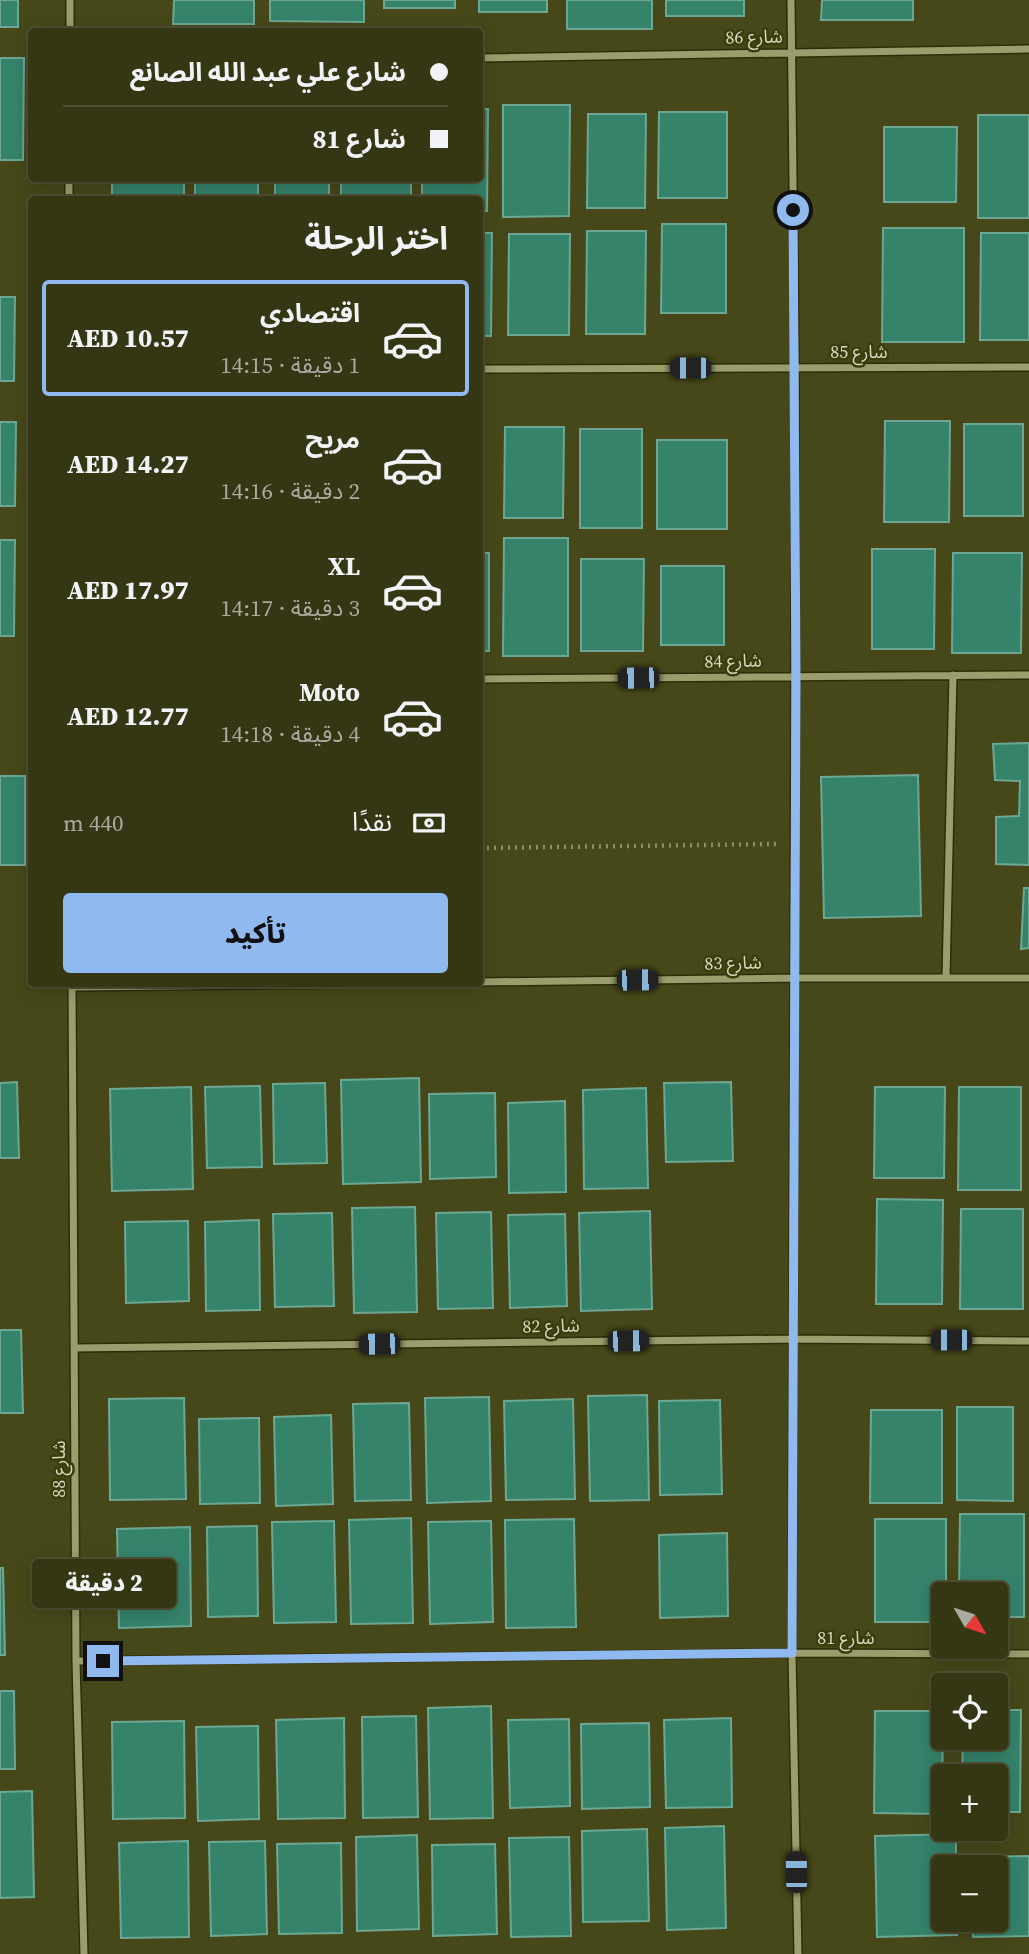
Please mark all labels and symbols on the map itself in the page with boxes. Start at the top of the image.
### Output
street label: شارع 86 [725,24,783,51]
route start [777,194,809,226]
street label: شارع 85 [830,339,888,366]
car [670,358,712,379]
street label: شارع 84 [704,648,762,675]
car [617,667,660,689]
street label: شارع 83 [704,950,762,977]
car [616,969,659,991]
street label: شارع 82 [522,1313,580,1340]
car [607,1330,650,1352]
car [931,1330,973,1351]
car [358,1333,401,1355]
street label: شارع 88 [46,1440,73,1498]
callout: 2 دقيقة [31,1560,175,1608]
north arrow [931,1582,1008,1659]
street label: شارع 81 [817,1625,875,1652]
route end [87,1645,119,1677]
car [786,1851,807,1893]

